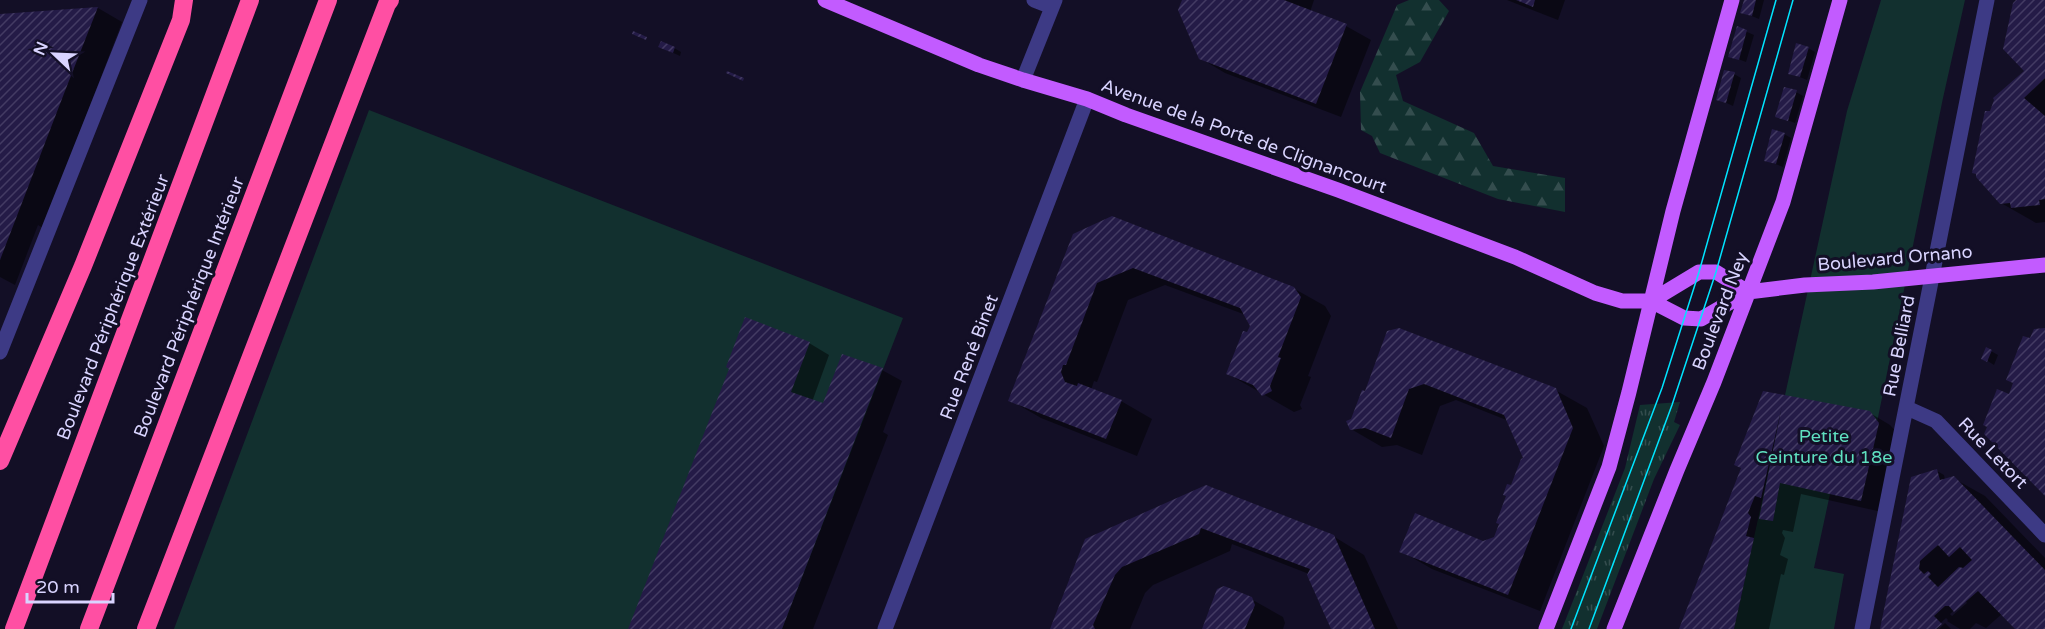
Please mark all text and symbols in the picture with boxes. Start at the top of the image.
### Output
north arrow [24,24,84,84]
text: N [29,39,53,58]
street label: Avenue de la Porte de Clignancourt [1098,74,1390,198]
street label: Boulevard Périphérique Extérieur [52,171,174,443]
street label: Boulevard Périphérique Intérieur [129,173,249,441]
street label: Boulevard Ornano [1817,240,1973,276]
street label: Boulevard Ney [1687,248,1753,373]
street label: Rue René Binet [935,291,1003,423]
street label: Rue Belliard [1878,293,1920,399]
street label: Rue Letort [1954,413,2032,493]
park label: Petite Ceinture du 18e [1756,425,1892,468]
scale bar [27,566,112,604]
text: 20 m [36,576,80,598]

